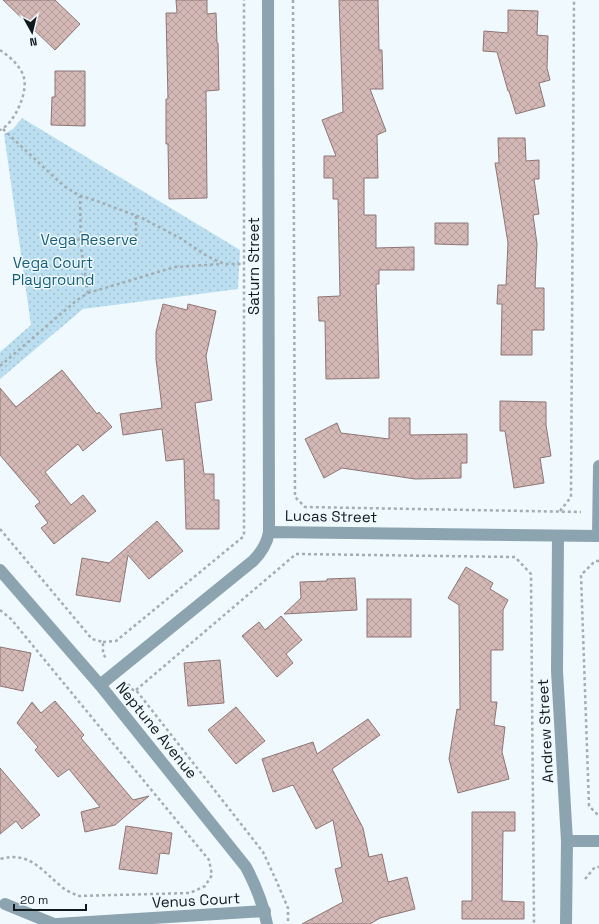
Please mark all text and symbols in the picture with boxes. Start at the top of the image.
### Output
north arrow [12,12,52,52]
text: N [29,34,38,49]
street label: Saturn Street [244,217,263,315]
park label: Vega Reserve [40,230,138,249]
park label: Vega Court Playground [12,253,94,289]
street label: Lucas Street [285,506,377,526]
street label: Neptune Avenue [112,678,202,782]
street label: Andrew Street [533,678,557,783]
scale bar [14,886,86,912]
street label: Venus Court [151,888,241,912]
text: 20 m [20,892,48,908]

